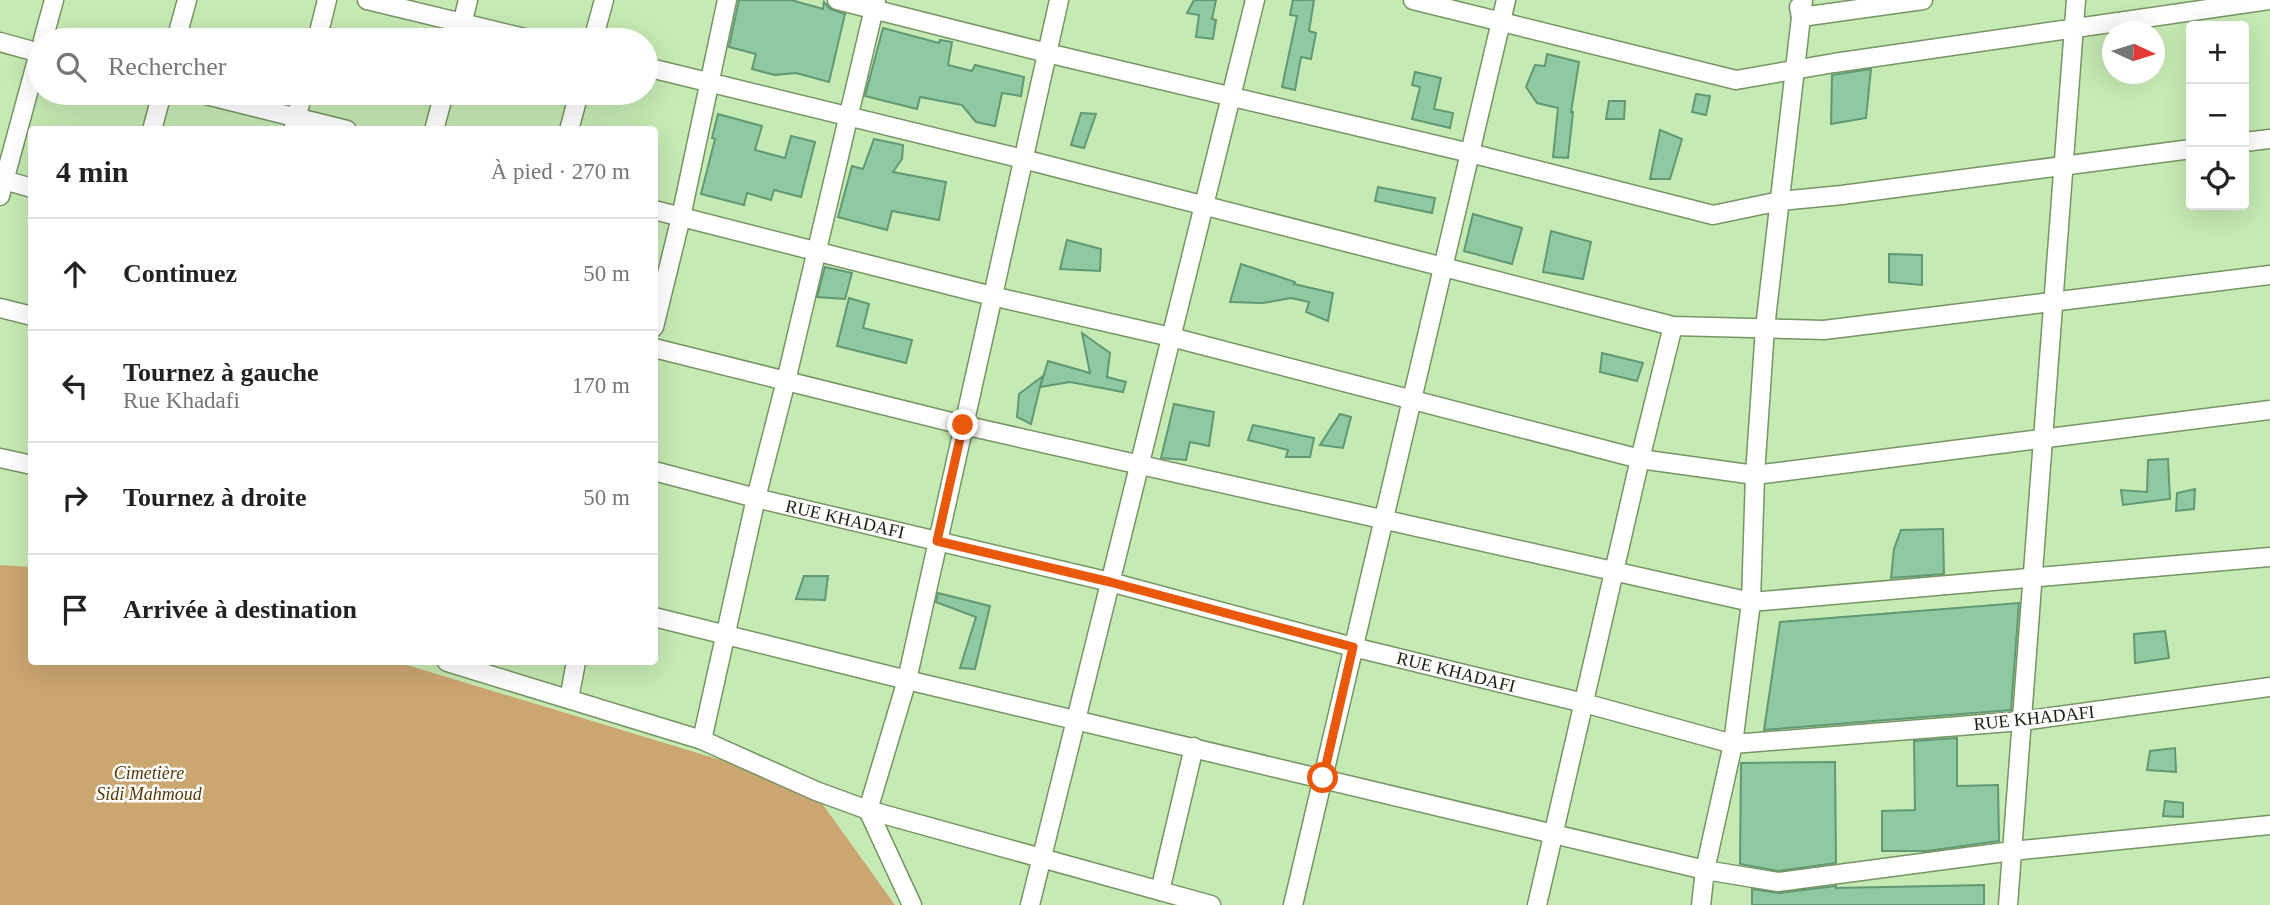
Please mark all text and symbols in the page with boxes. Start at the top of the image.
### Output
north arrow [2102,21,2165,84]
map controls [2186,21,2249,210]
button: + [2186,21,2249,84]
search box [28,28,658,105]
icon: search [52,48,90,86]
text: Rechercher [108,52,226,81]
button: − [2186,84,2249,147]
button: locate [2186,147,2249,210]
text: 4 min [56,155,129,188]
text: À pied · 270 m [491,159,630,184]
icon: ahead [56,255,94,293]
text: Continuez [123,259,237,288]
text: 50 m [583,261,630,286]
text: Tournez à gauche [123,358,319,387]
icon: left [56,367,94,405]
text: 170 m [572,373,630,398]
text: Rue Khadafi [123,388,240,413]
route end [947,409,978,440]
icon: right [56,479,94,517]
text: Tournez à droite [123,483,306,512]
text: 50 m [583,485,630,510]
street label: RUE KHADAFI [784,496,906,542]
icon: arrive [56,591,94,629]
text: Arrivée à destination [123,595,357,624]
street label: RUE KHADAFI [1395,648,1517,696]
street label: RUE KHADAFI [1973,702,2095,734]
route start [1307,762,1338,793]
park label: Cimetière Sidi Mahmoud [96,763,203,804]

